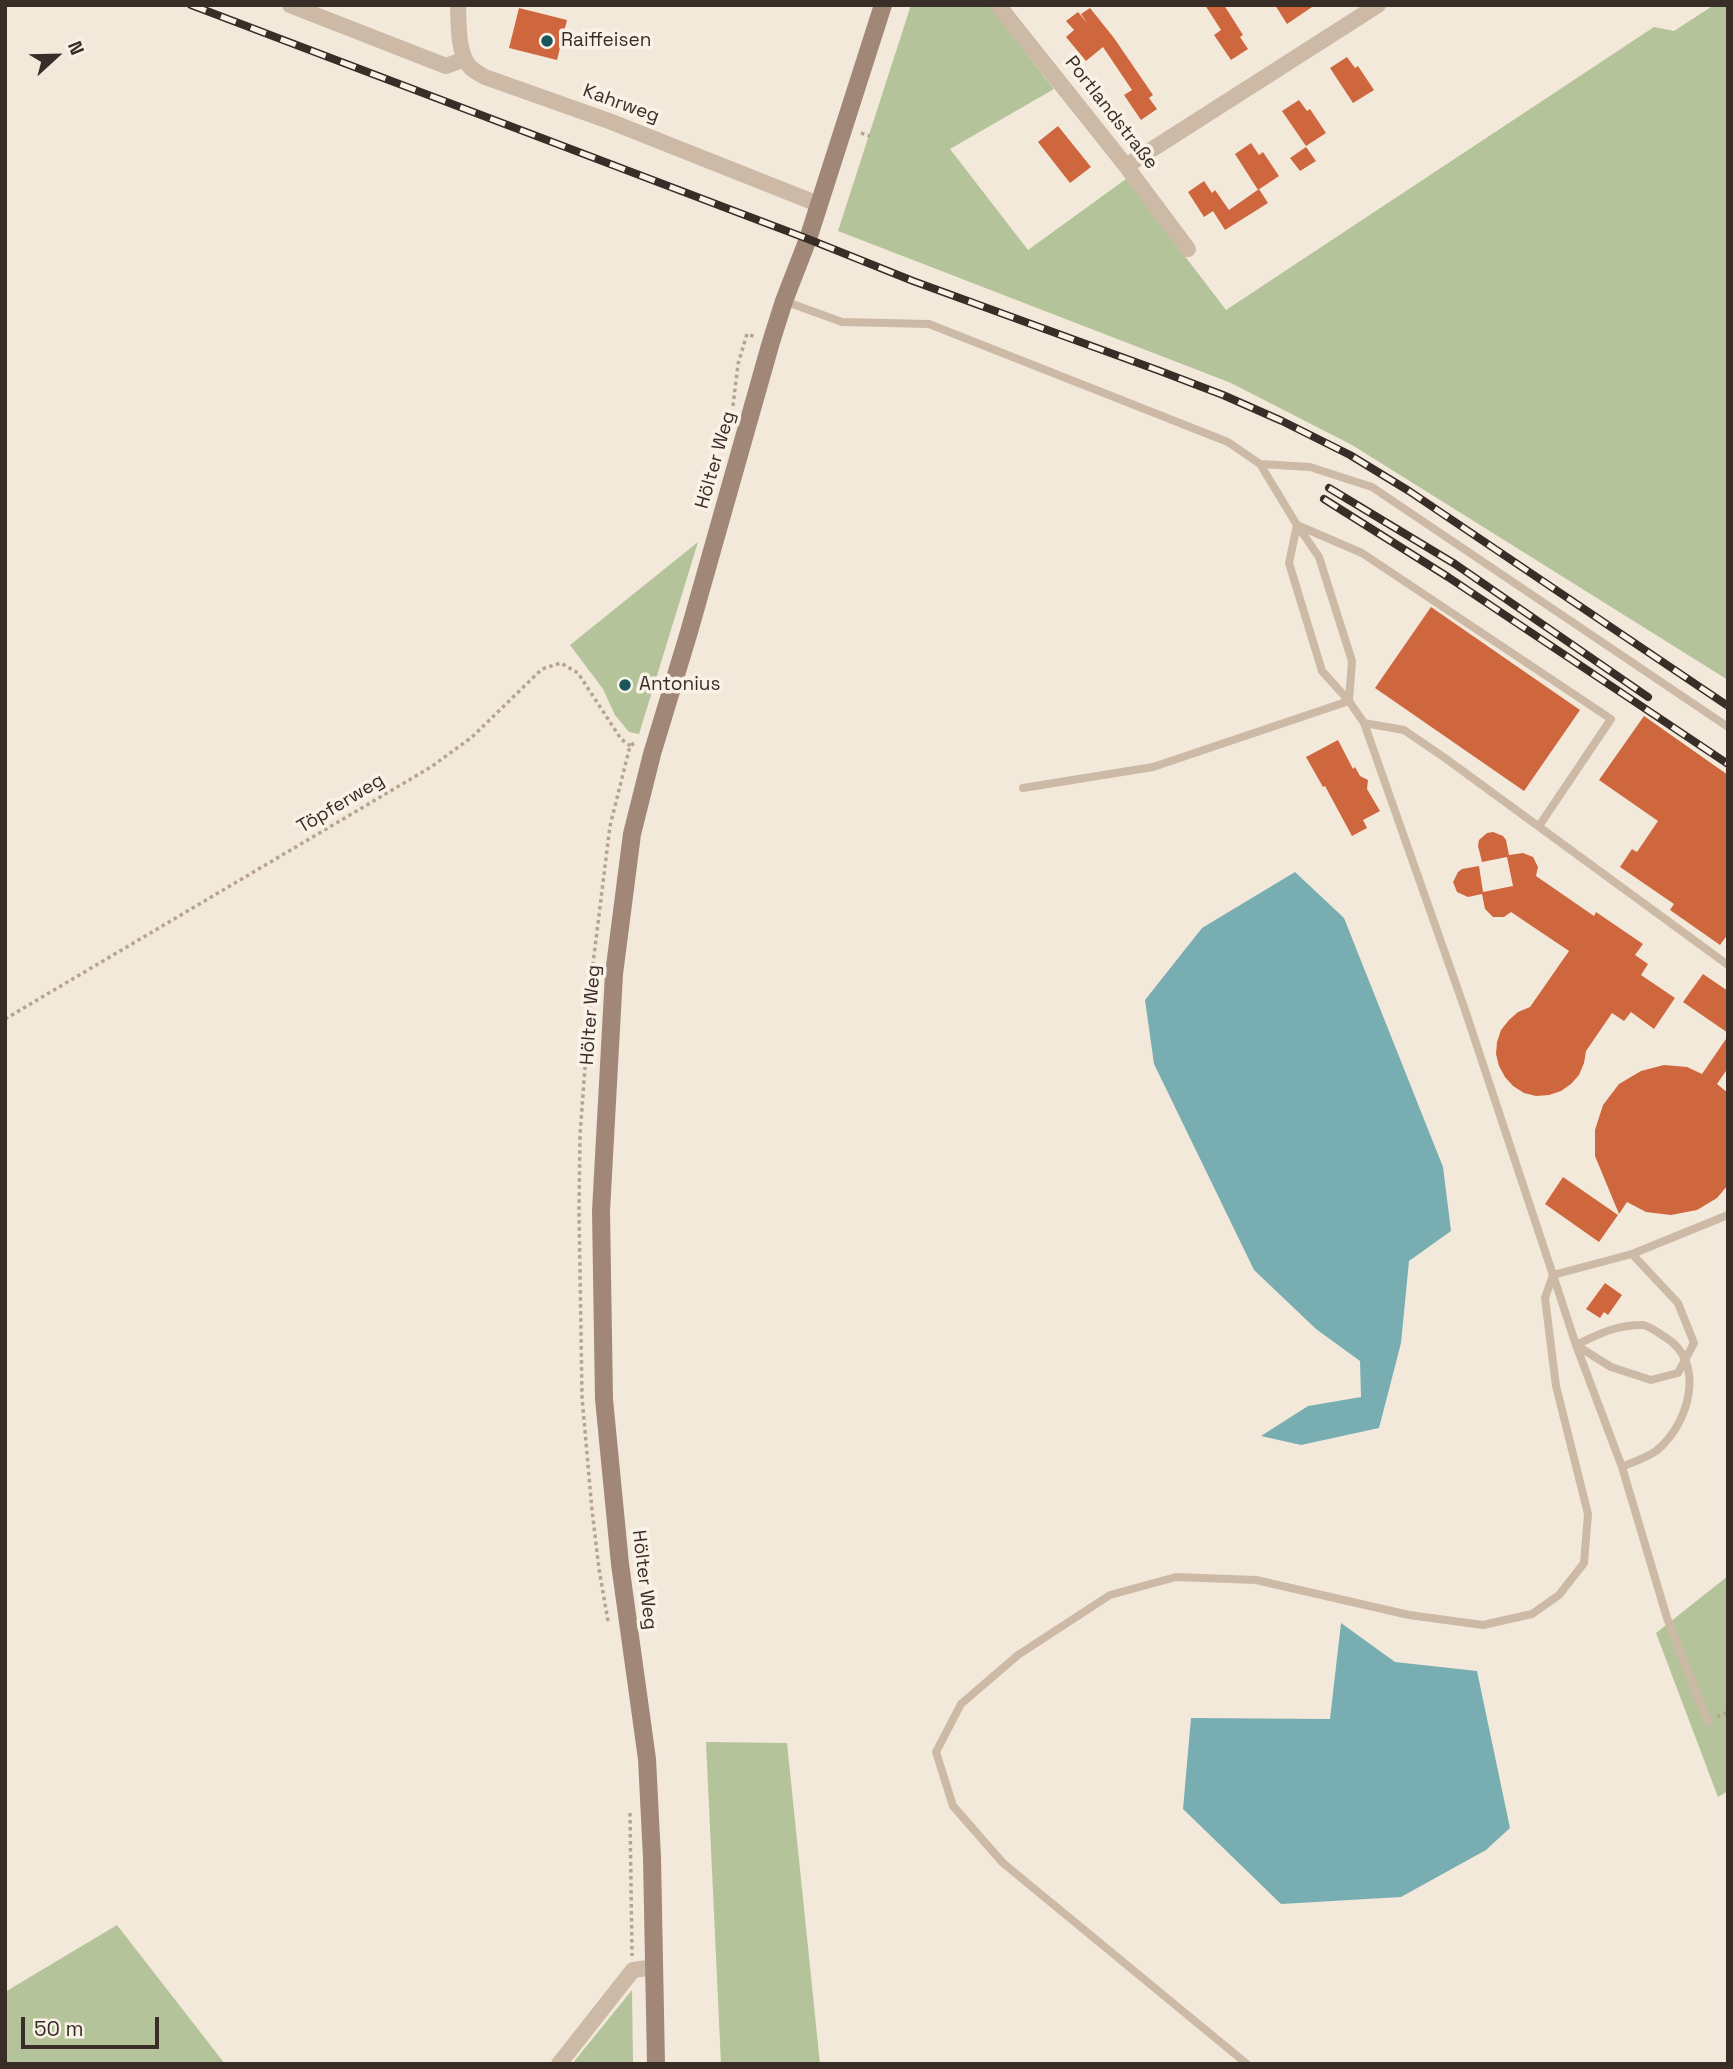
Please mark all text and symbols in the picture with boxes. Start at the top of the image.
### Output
north arrow [21,21,91,91]
place label: Raiffeisen [561,30,651,52]
marker: Raiffeisen [539,33,555,49]
text: N [62,37,90,59]
street label: Portlandstraße [1060,52,1162,174]
street label: Kahrweg [580,80,662,128]
street label: Hölter Weg [691,409,741,511]
place label: Antonius [639,674,720,696]
marker: Antonius [617,677,633,693]
street label: Töpferweg [293,769,389,839]
street label: Hölter Weg [576,964,606,1066]
street label: Hölter Weg [627,1529,661,1631]
scale bar [24,2002,163,2046]
text: 50 m [34,2015,84,2042]

